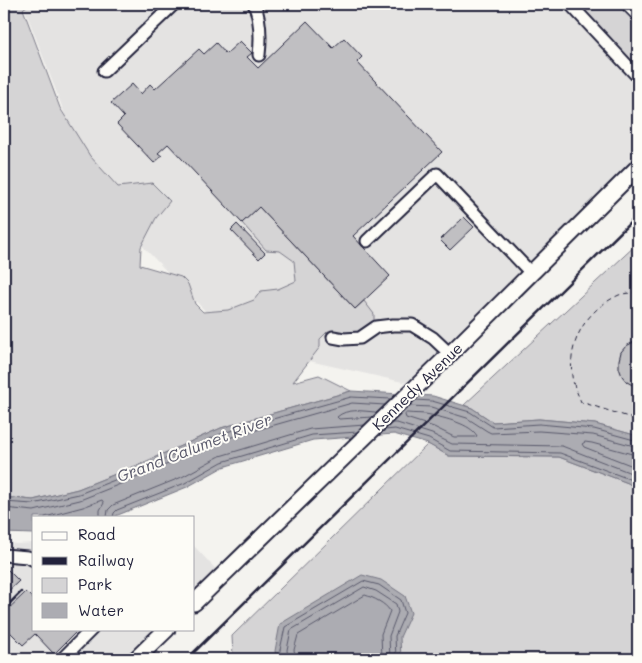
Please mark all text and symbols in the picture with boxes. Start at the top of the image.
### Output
street label: Kennedy Avenue [367,338,467,434]
water label: Grand Calumet River [113,408,275,486]
legend [32,516,195,630]
text: Road [78,524,115,544]
text: Railway [78,550,134,570]
text: Park [78,574,112,594]
text: Water [78,600,124,620]

